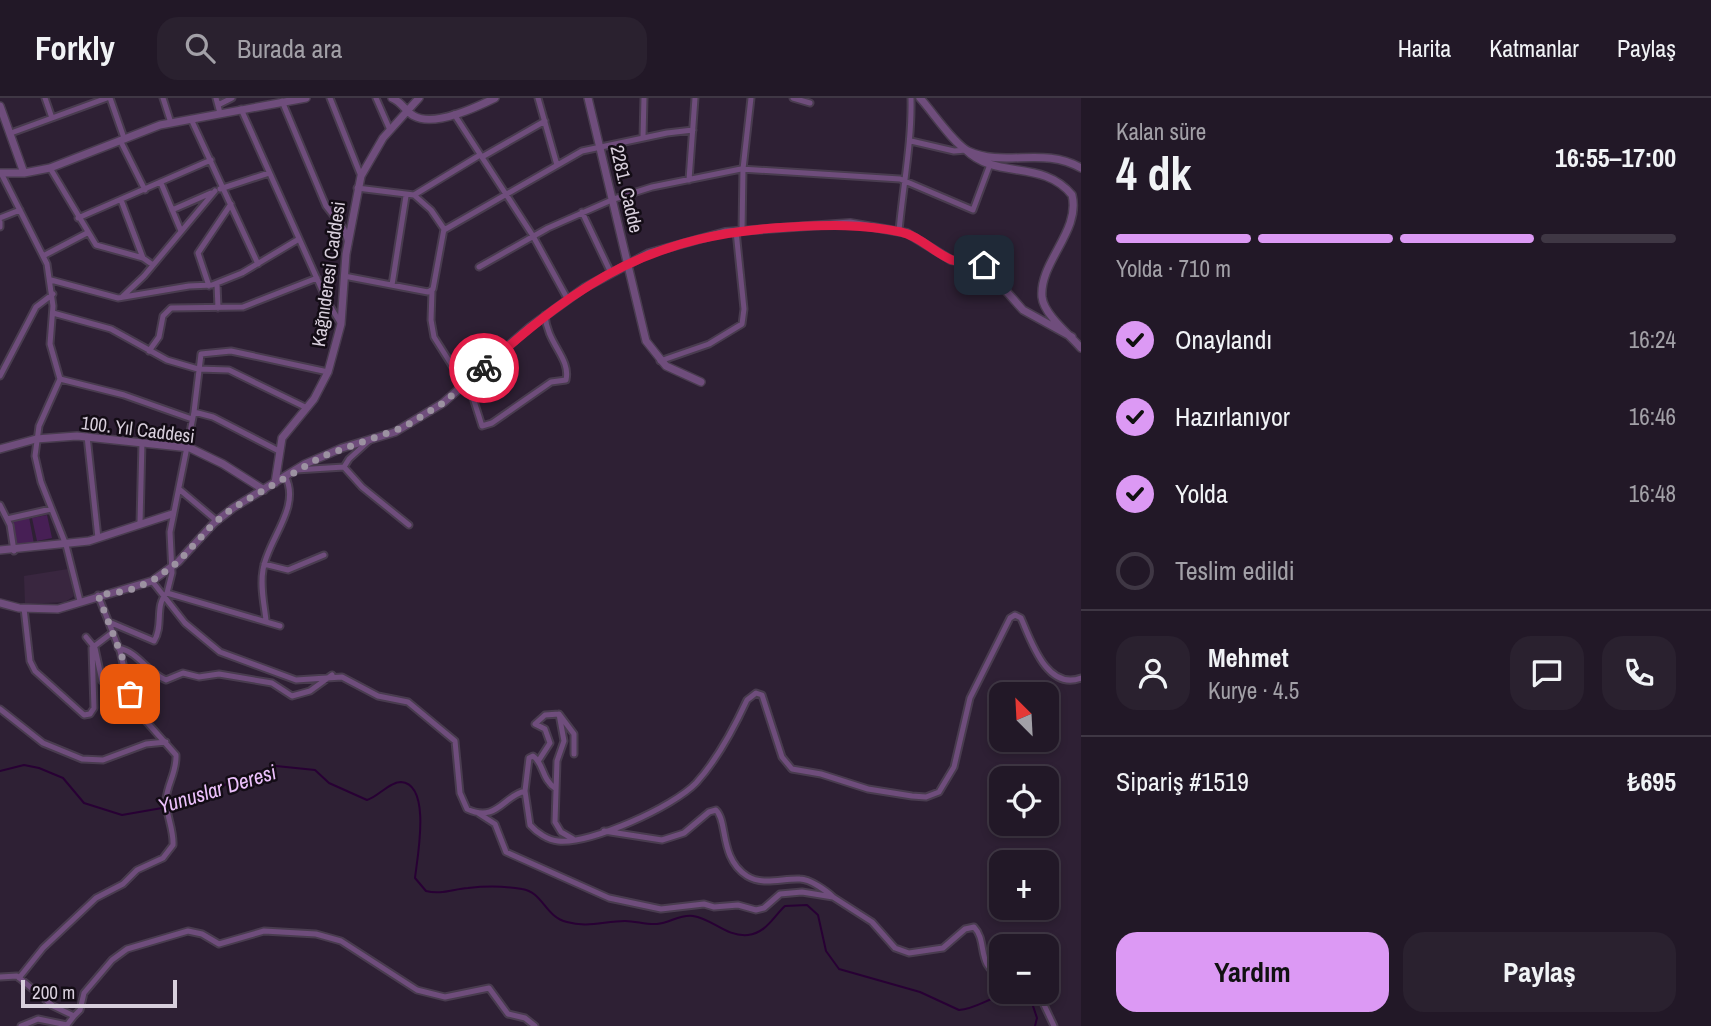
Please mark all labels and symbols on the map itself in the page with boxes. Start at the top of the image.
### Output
street label: 2281. Cadde [604,143,650,235]
street label: Kağnıderesi Caddesi [305,200,351,348]
pin [954,235,1014,295]
courier [449,333,519,403]
street label: 100. Yıl Caddesi [80,409,196,449]
pin [100,664,160,724]
north arrow [989,682,1059,752]
water label: Yunuslar Deresi [154,757,280,821]
scale bar [21,977,177,1009]

